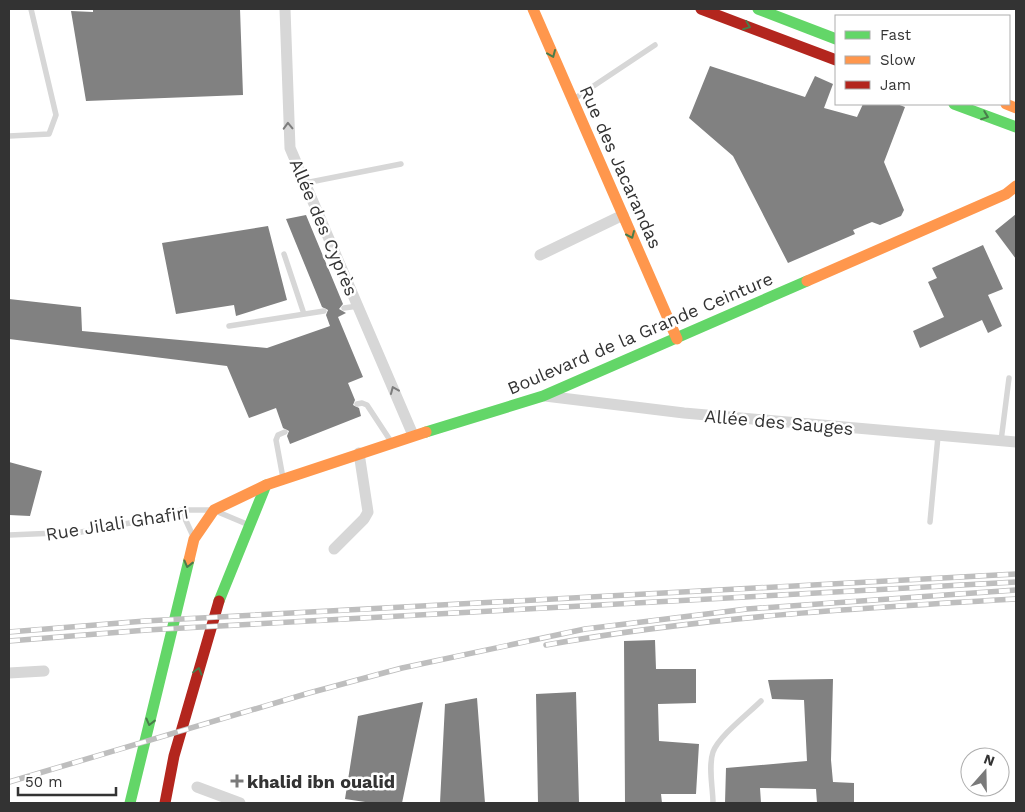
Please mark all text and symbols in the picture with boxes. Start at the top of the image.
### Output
legend [835,15,1010,105]
one-way arrow [742,20,751,30]
text: Fast [880,26,912,44]
one-way arrow [547,49,557,57]
text: Slow [880,51,916,69]
text: Jam [880,76,911,94]
street label: Rue des Jacarandas [576,82,666,252]
one-way arrow [980,109,989,120]
one-way arrow [283,122,294,130]
street label: Allée des Cyprès [286,155,362,299]
one-way arrow [625,230,636,239]
street label: Boulevard de la Grande Ceinture [504,267,776,399]
one-way arrow [389,386,400,395]
street label: Allée des Sauges [704,405,854,439]
street label: Rue Jilali Ghafiri [44,501,190,545]
one-way arrow [183,560,194,569]
one-way arrow [193,668,203,676]
one-way arrow [145,717,155,725]
north arrow [960,747,1010,797]
text: N [982,750,997,769]
scale bar [18,764,115,796]
place label: khalid ibn oualid [247,771,395,792]
text: 50 m [25,773,62,791]
marker: khalid ibn oualid [231,775,243,787]

